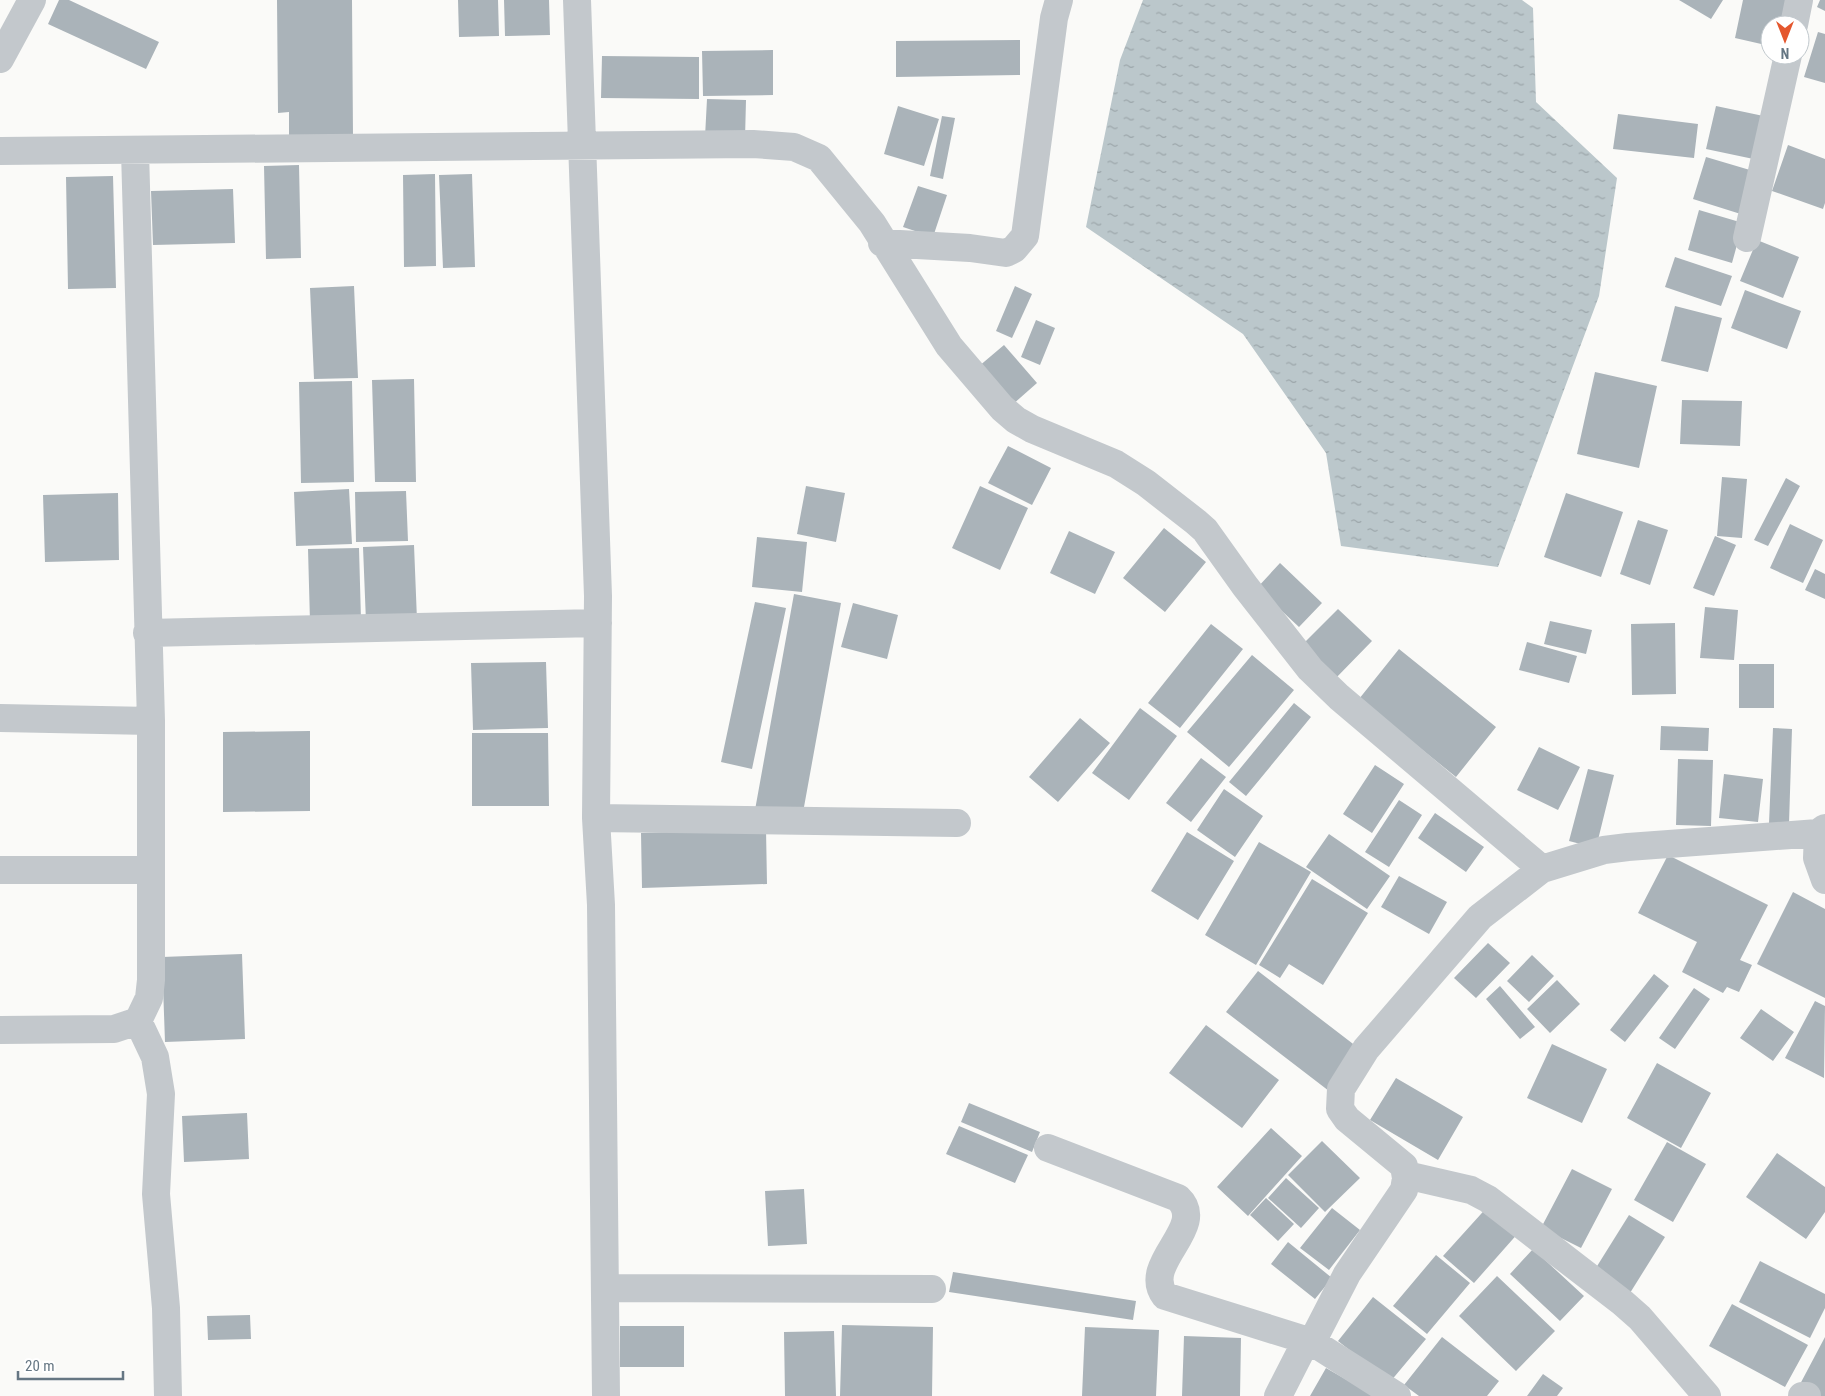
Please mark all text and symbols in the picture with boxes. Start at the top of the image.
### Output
north arrow [1760,15,1810,65]
text: N [1781,45,1789,61]
scale bar [18,1348,122,1380]
text: 20 m [25,1357,55,1375]

